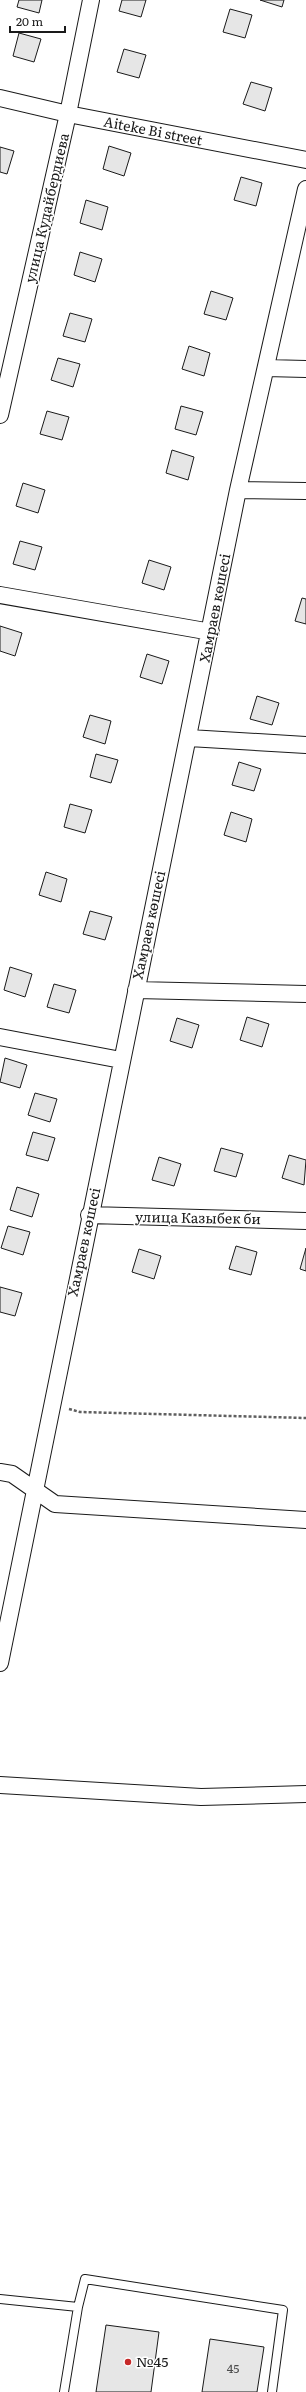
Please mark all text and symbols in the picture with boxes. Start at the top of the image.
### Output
scale bar [10,8,65,34]
text: 20 m [16,12,43,30]
street label: Aiteke Bi street [102,111,205,149]
street label: улица Кудайбердиева [19,130,73,285]
street label: Хамраев көшесі [194,551,234,664]
street label: Хамраев көшесі [127,868,169,981]
street label: Хамраев көшесі [62,1185,104,1298]
street label: улица Казыбек би [135,1206,261,1228]
place label: №45 [136,2351,168,2371]
marker: №45 [123,2357,133,2367]
house number: 45 [227,2359,239,2377]

